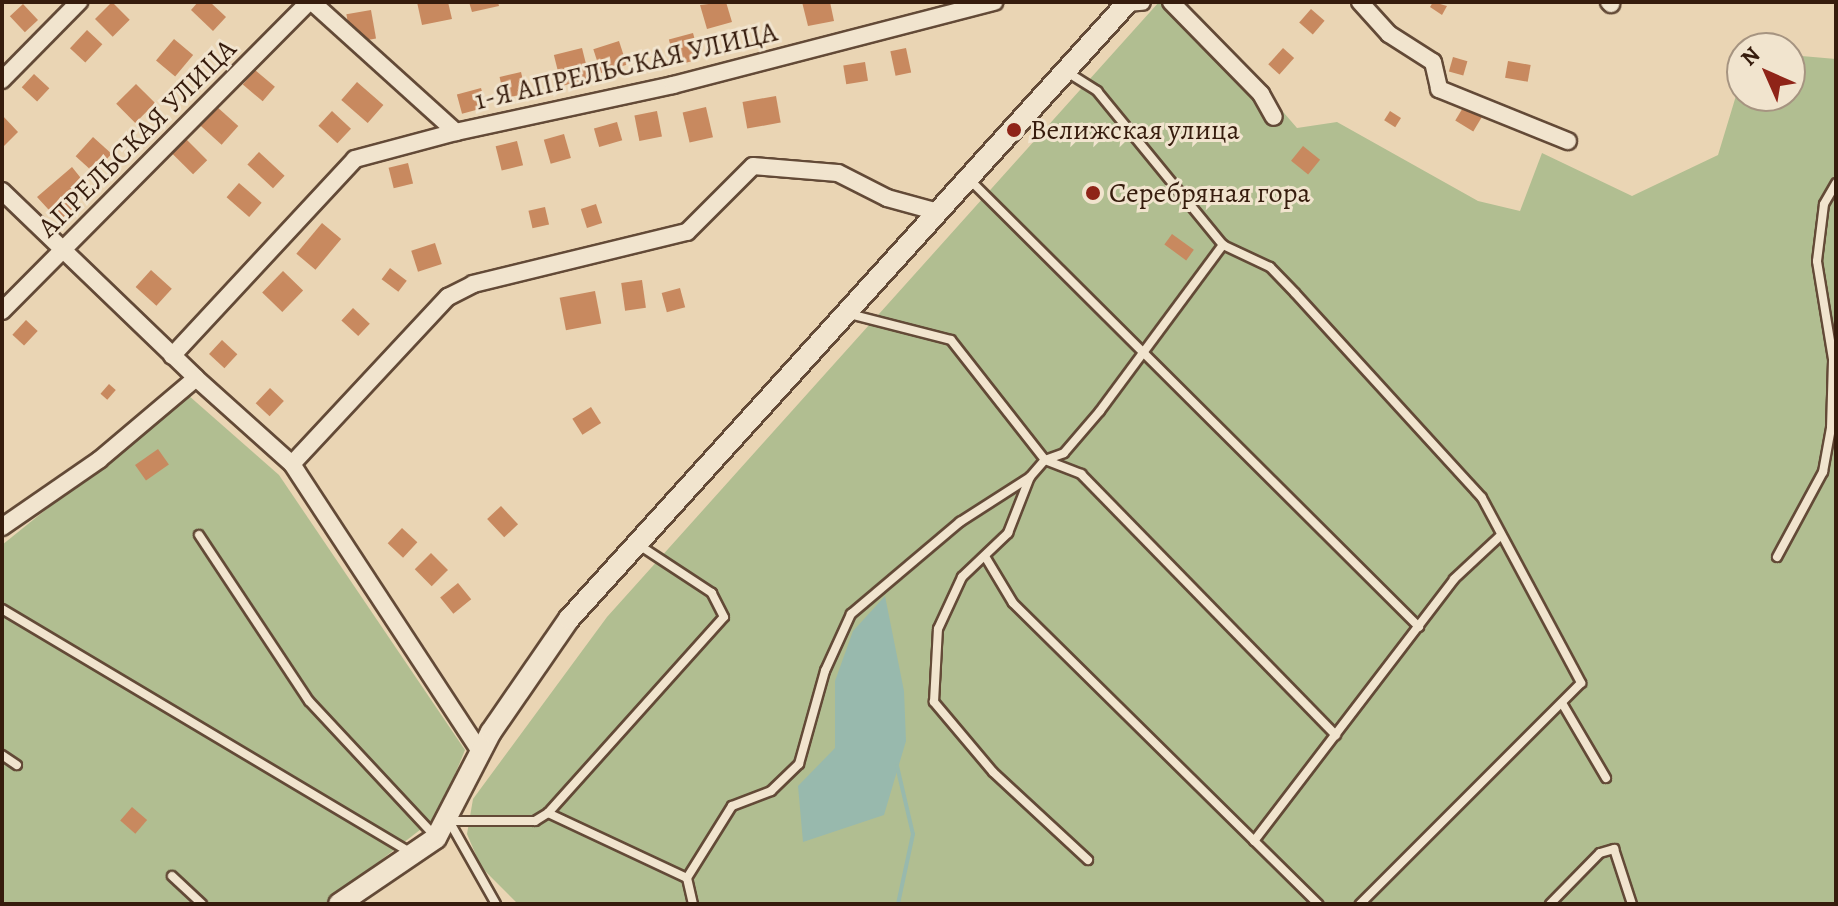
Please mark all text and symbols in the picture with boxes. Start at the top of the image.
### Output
street label: 1-Я АПРЕЛЬСКАЯ УЛИЦА [471,15,781,117]
street label: АПРЕЛЬСКАЯ УЛИЦА [31,32,243,244]
north arrow [1726,32,1806,112]
text: N [1734,40,1767,73]
place label: Велижская улица [1030,113,1240,147]
marker: Велижская улица [1005,121,1023,139]
place label: Серебряная гора [1109,176,1310,210]
marker: Серебряная гора [1084,184,1102,202]

